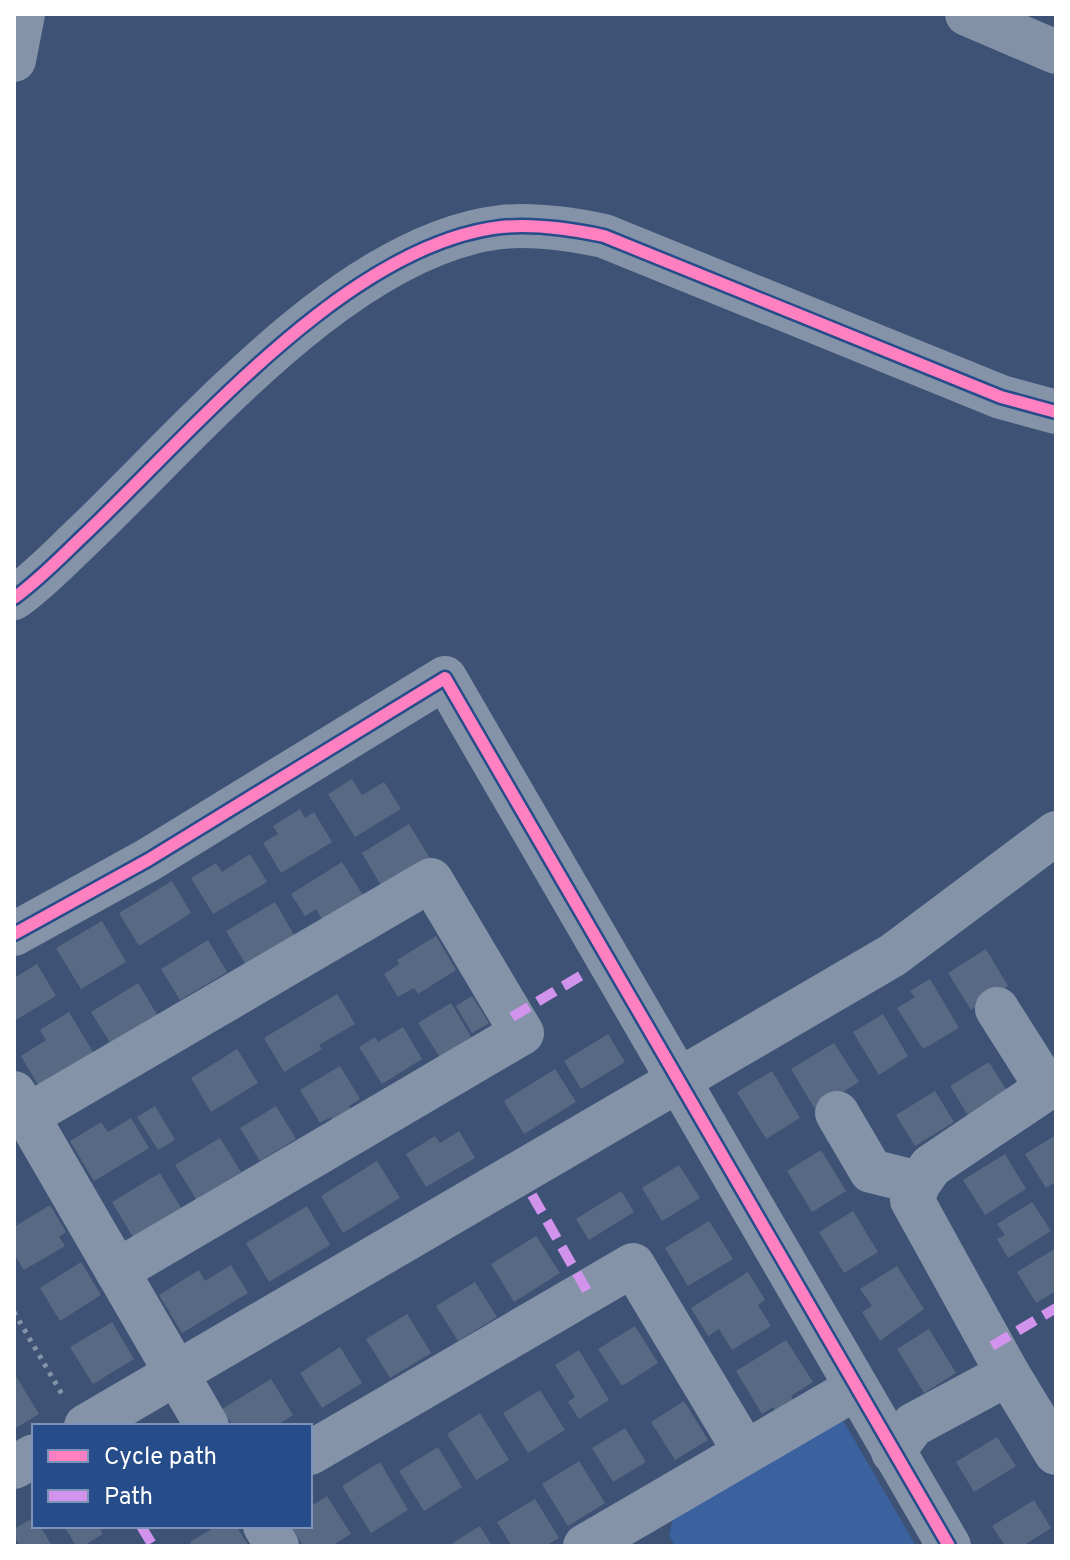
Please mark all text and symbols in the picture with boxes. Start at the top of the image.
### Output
legend [32,1424,312,1528]
text: Cycle path [104,1443,217,1473]
text: Path [104,1483,153,1513]

